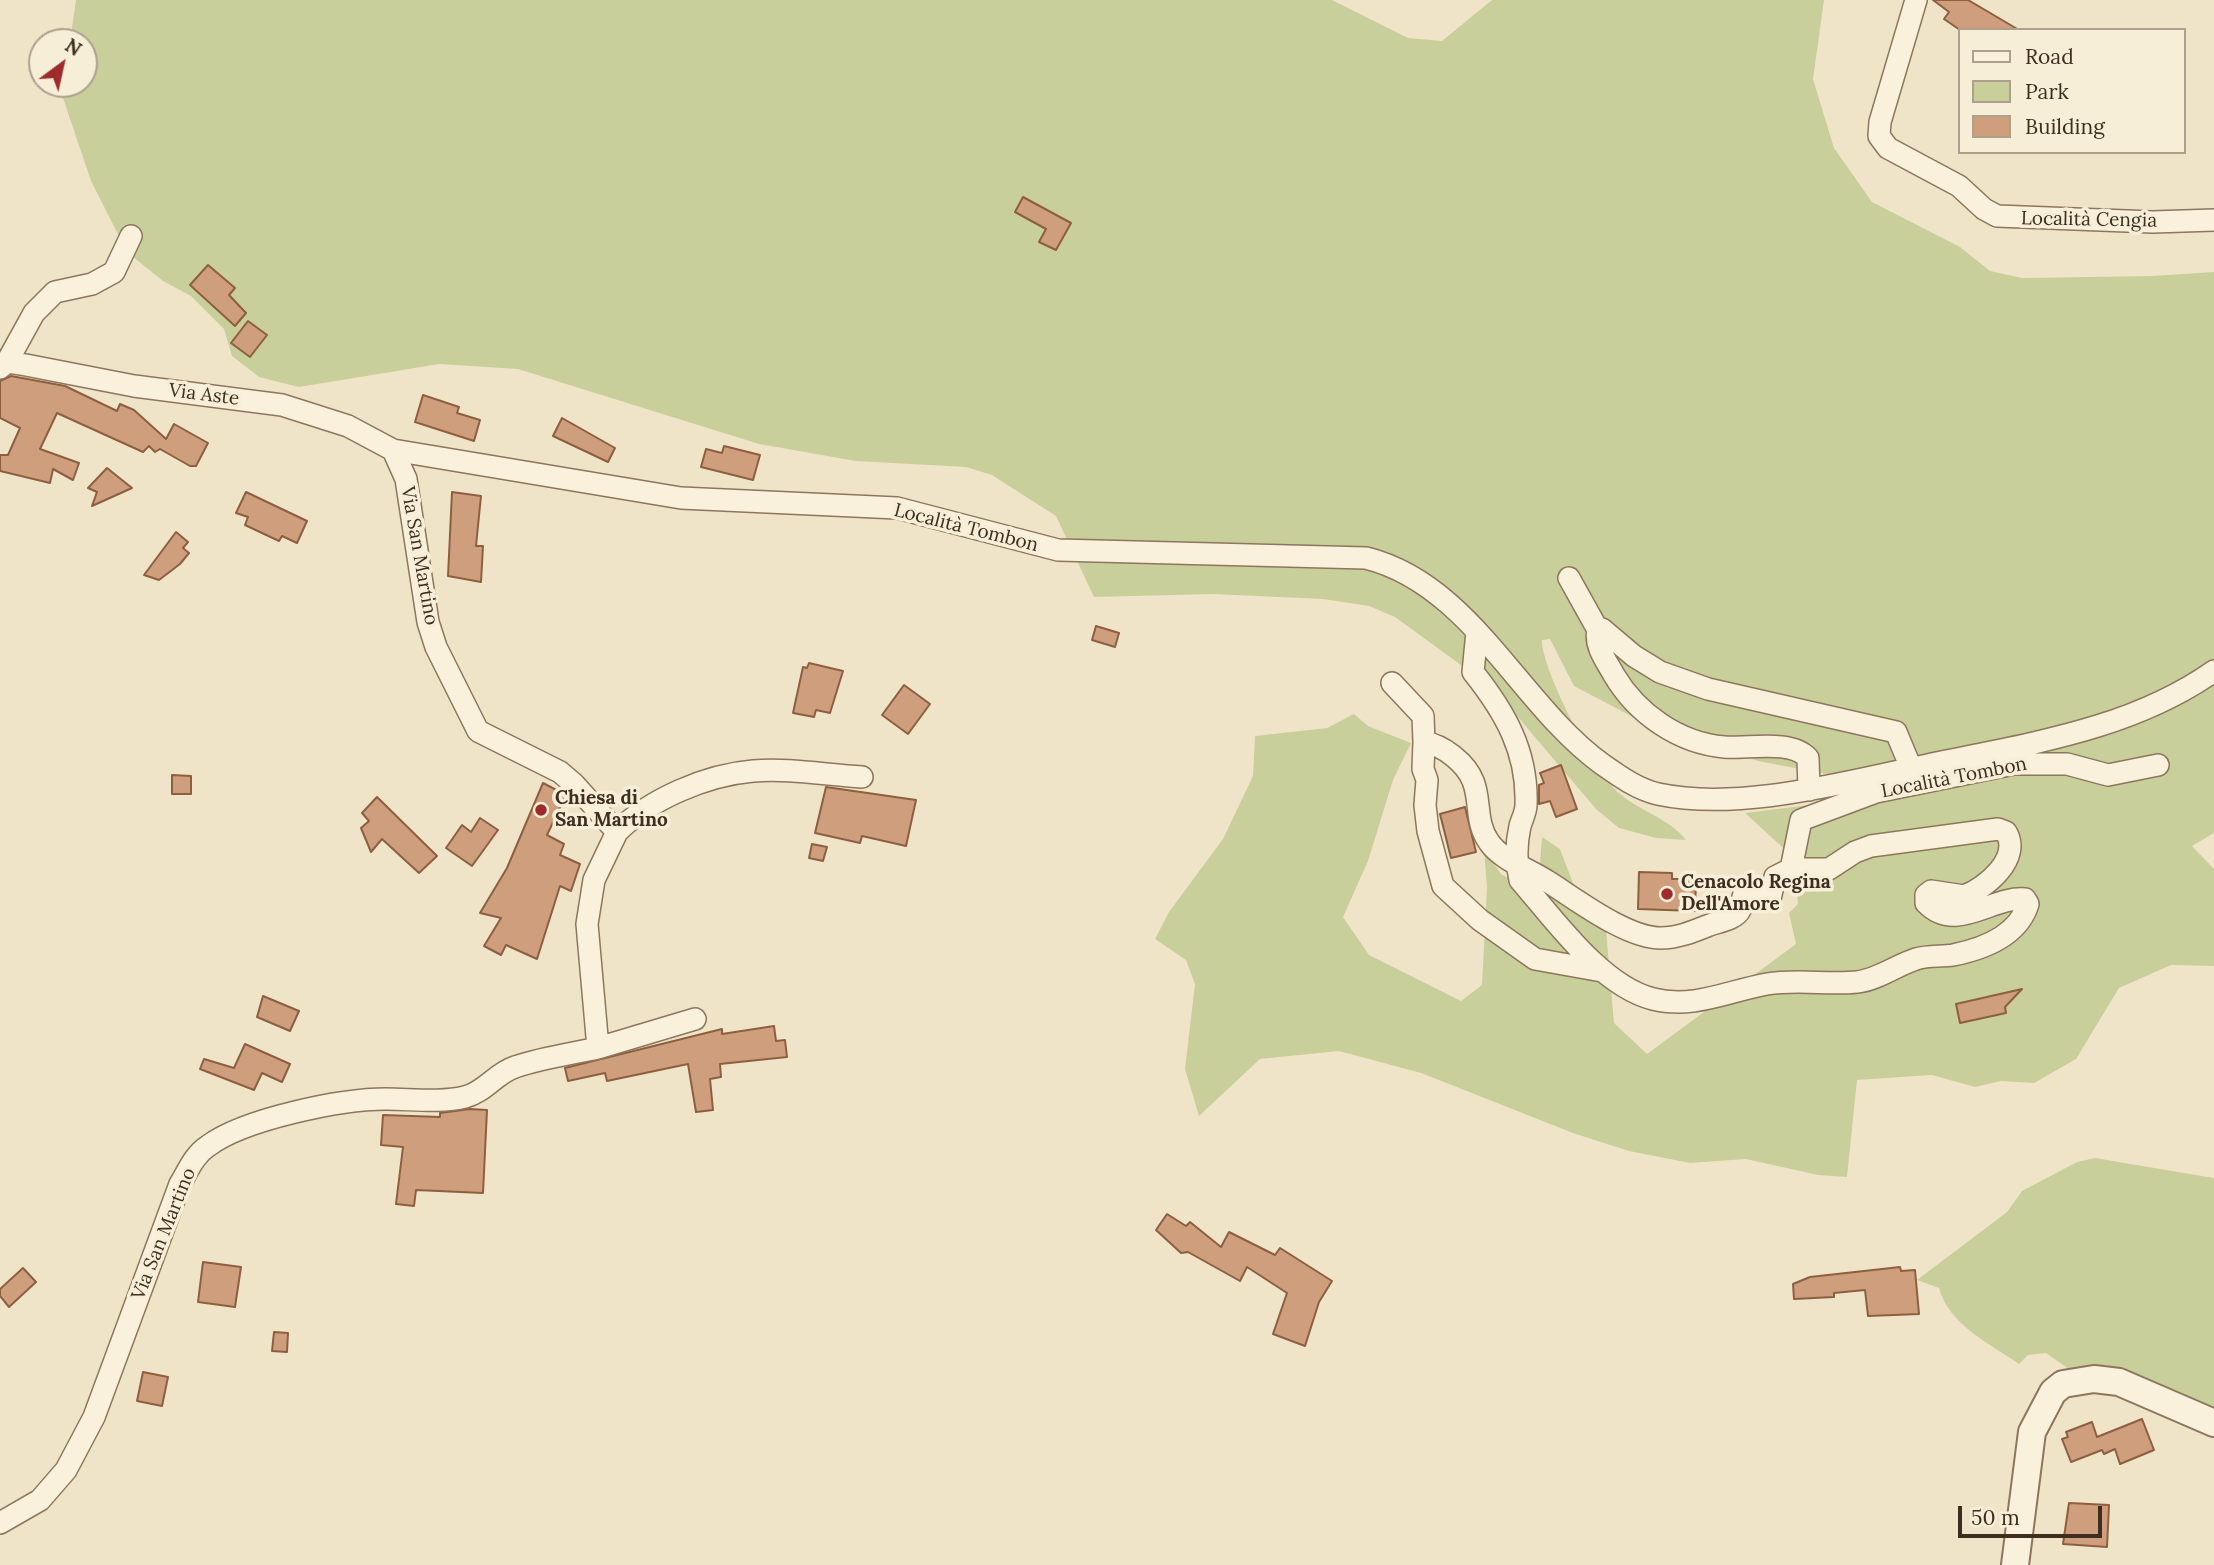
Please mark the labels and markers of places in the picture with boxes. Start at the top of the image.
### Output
place label: Chiesa di San Martino [555,788,668,832]
marker: Chiesa di San Martino [533,802,549,818]
place label: Cenacolo Regina Dell'Amore [1681,872,1831,916]
marker: Cenacolo Regina Dell'Amore [1659,886,1675,902]

